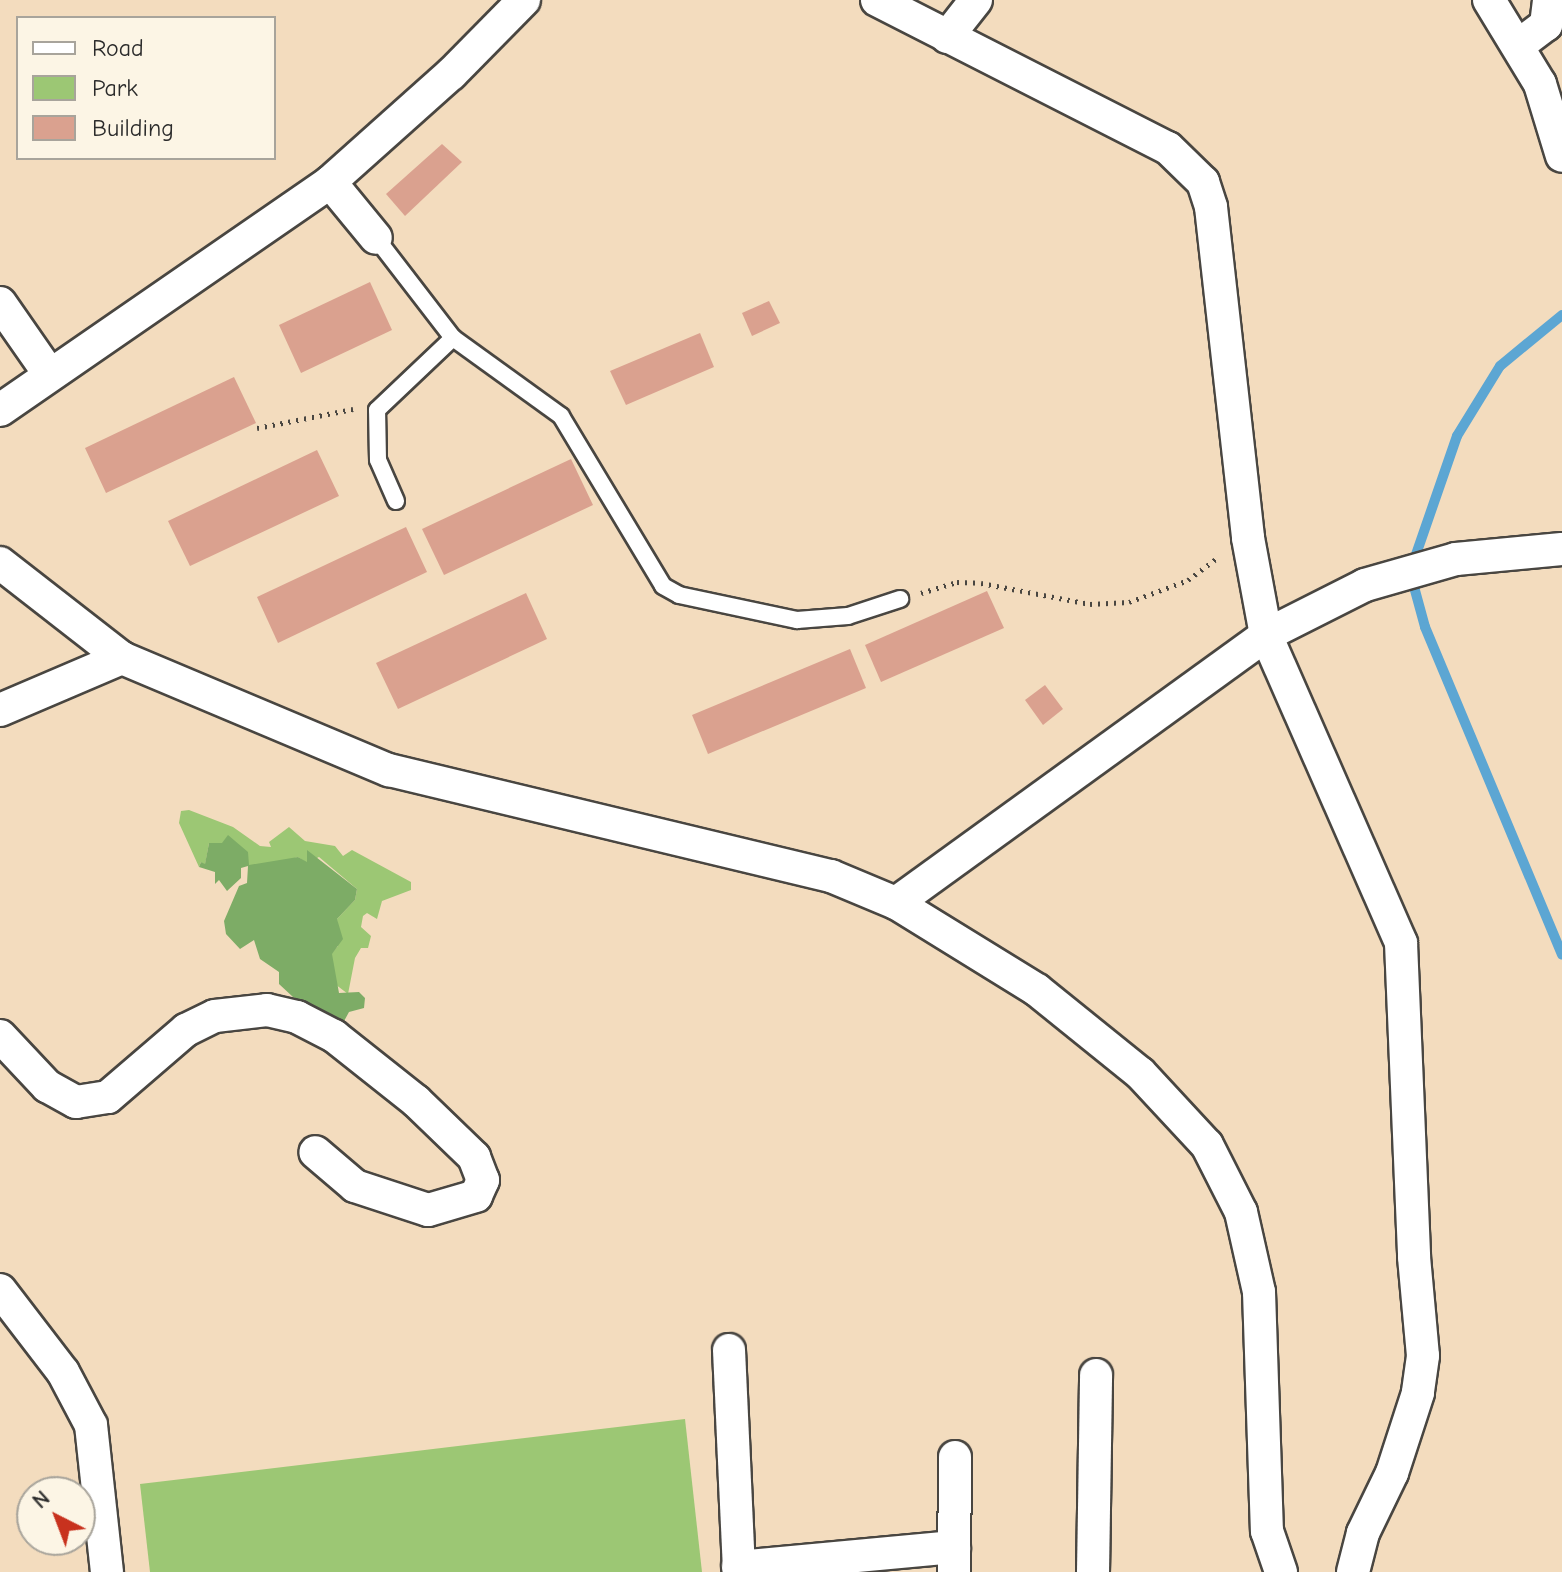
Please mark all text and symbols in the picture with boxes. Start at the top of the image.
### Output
legend [16,16,276,160]
text: Road [92,34,144,62]
text: Park [92,74,138,102]
text: Building [92,114,174,142]
north arrow [16,1476,96,1556]
text: N [27,1485,55,1514]

